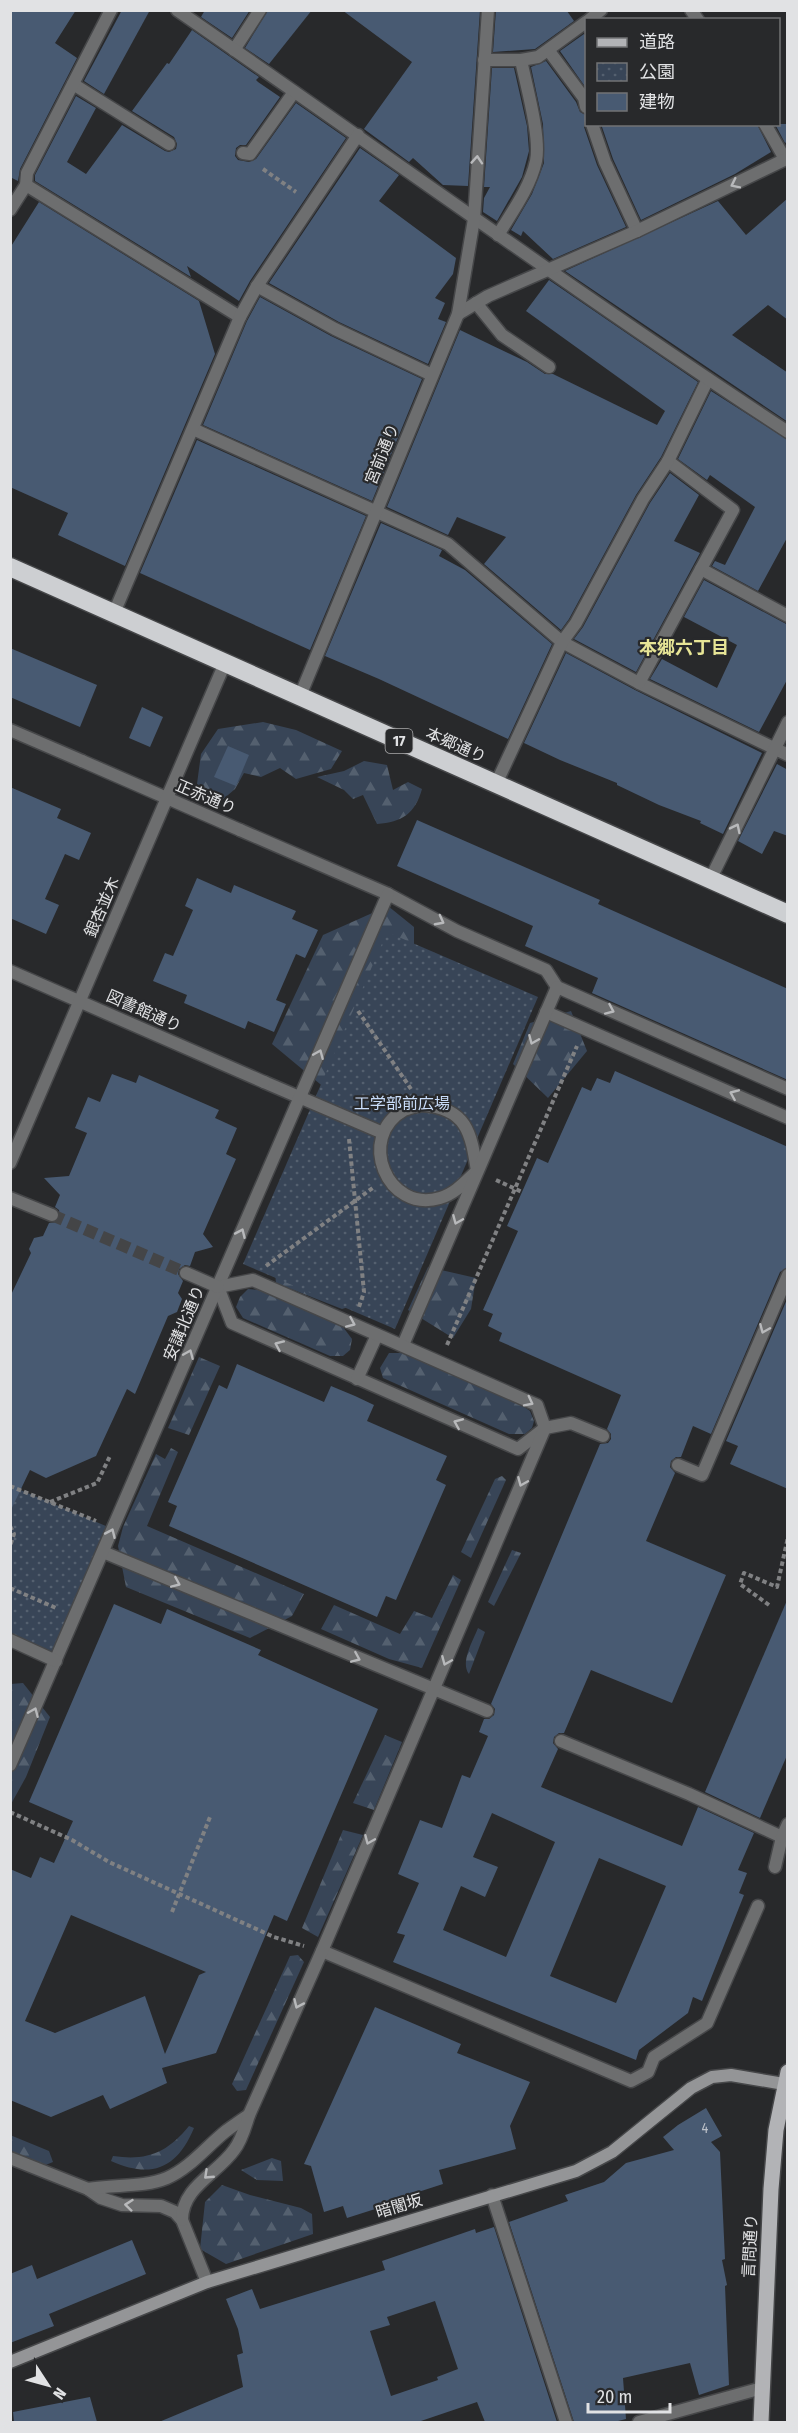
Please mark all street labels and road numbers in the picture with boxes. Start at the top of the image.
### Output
street label: 宮前通り [361,421,403,487]
street label: 本郷通り [423,723,489,767]
road number: 17 [386,729,412,753]
street label: 正赤通り [173,776,239,818]
street label: 銀杏並木 [81,874,123,940]
street label: 図書館通り [104,986,184,1036]
street label: 安講北通り [160,1282,208,1364]
street label: 暗闇坂 [373,2190,425,2222]
street label: 言問通り [739,2214,761,2278]

